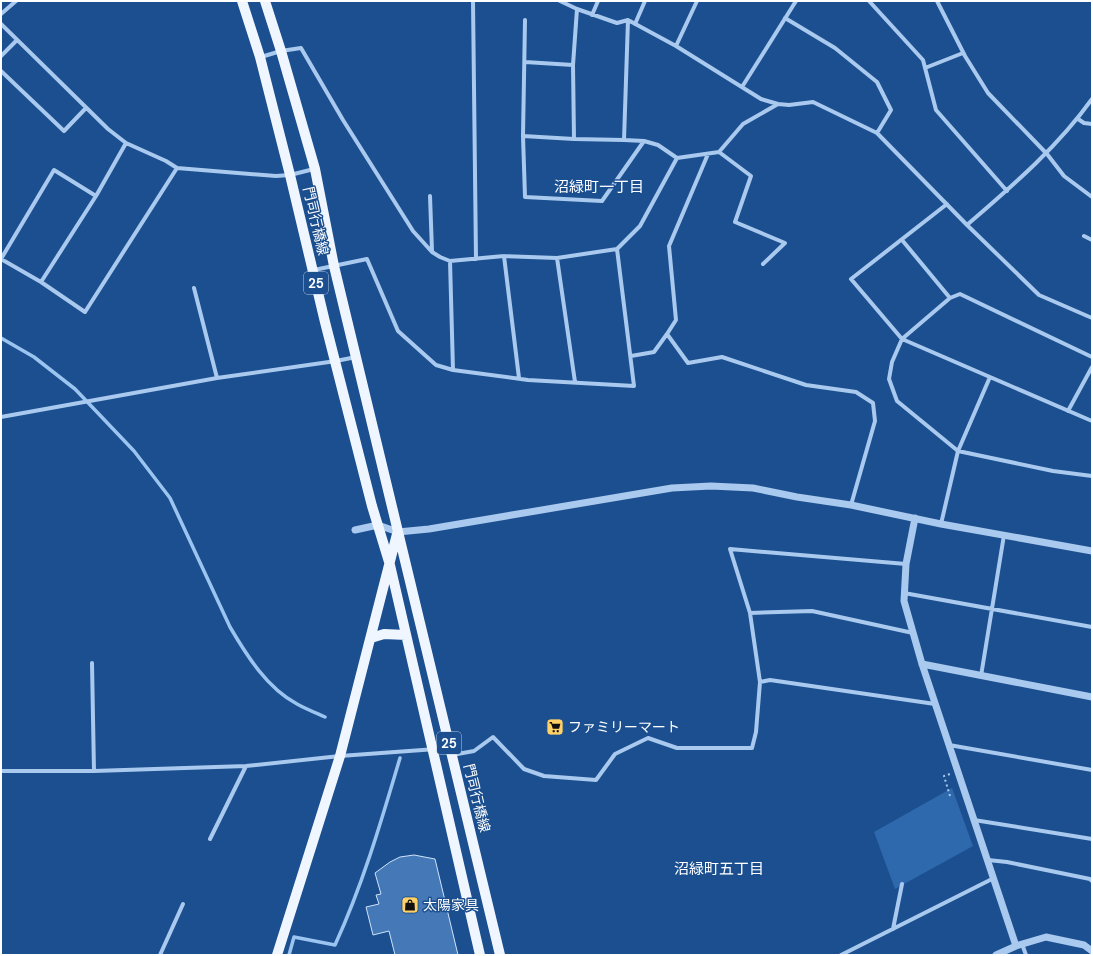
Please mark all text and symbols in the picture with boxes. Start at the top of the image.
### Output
district label: 沼緑町一丁目 [554,177,644,197]
street label: 門司行橋線 [299,185,333,257]
road number: 25 [304,272,328,294]
supermarket icon: ファミリーマート [545,717,565,737]
place label: ファミリーマート [568,718,680,736]
road number: 25 [437,732,461,754]
street label: 門司行橋線 [460,762,494,834]
district label: 沼緑町五丁目 [674,859,764,879]
shop icon: 太陽家具 [400,895,420,915]
place label: 太陽家具 [423,896,479,914]

